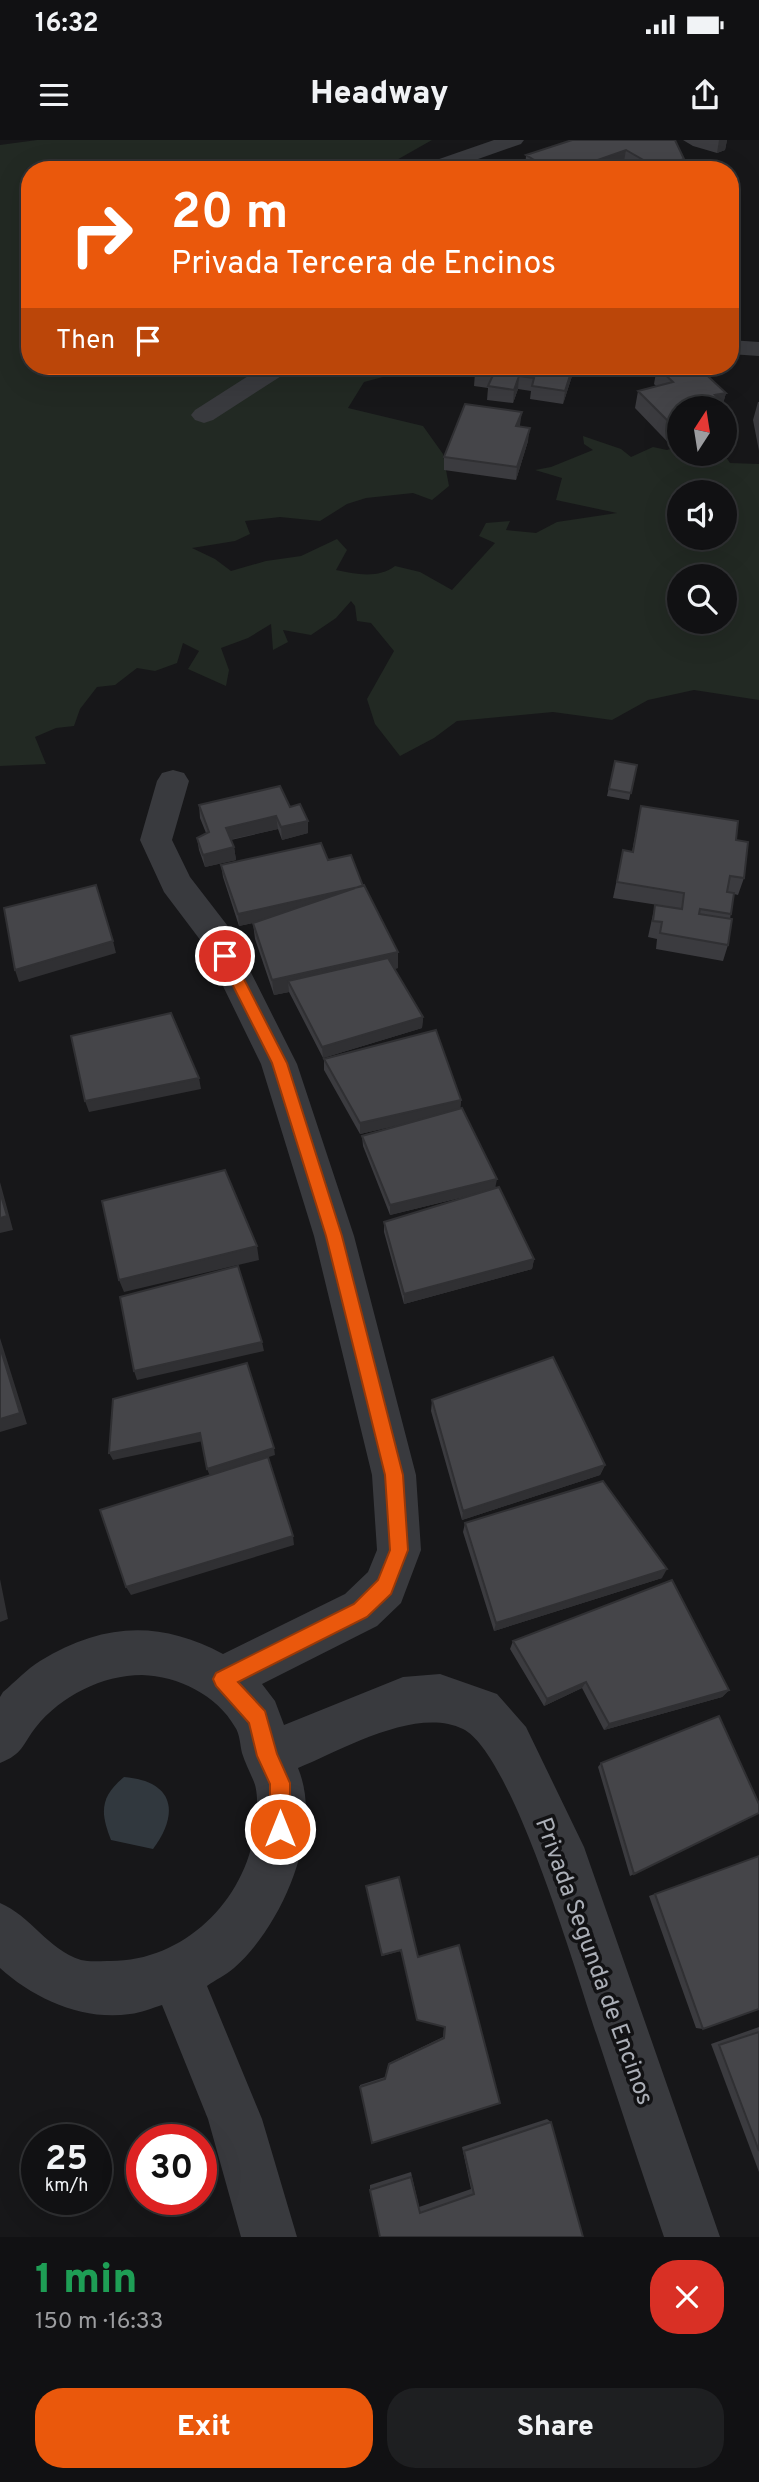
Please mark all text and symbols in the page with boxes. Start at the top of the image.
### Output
text: 16:32 [35,8,99,41]
text: Headway [310,75,449,115]
icon: menu [35,76,73,114]
icon: share [686,76,724,114]
text: 20 m [171,184,288,246]
icon: right [56,189,147,280]
text: Privada Tercera de Encinos [171,245,556,285]
icon: arrive [129,322,167,360]
text: Then [56,325,115,358]
north arrow [667,396,737,466]
map controls [667,396,737,634]
button: sound [667,480,737,550]
button: search [667,564,737,634]
pin [195,926,255,986]
icon: arrive [206,937,244,975]
position arrow [243,1792,317,1866]
street label: Privada Segunda de Encinos [527,1814,659,2109]
speed limit sign: 30 [126,2124,217,2215]
text: 25 [45,2138,88,2182]
text: km/h [45,2175,88,2198]
text: 1 min [35,2255,138,2308]
button: close [650,2260,724,2334]
text: 150 m · 16:33 [35,2308,163,2337]
button: Exit [35,2388,373,2468]
button: Share [387,2388,724,2468]

